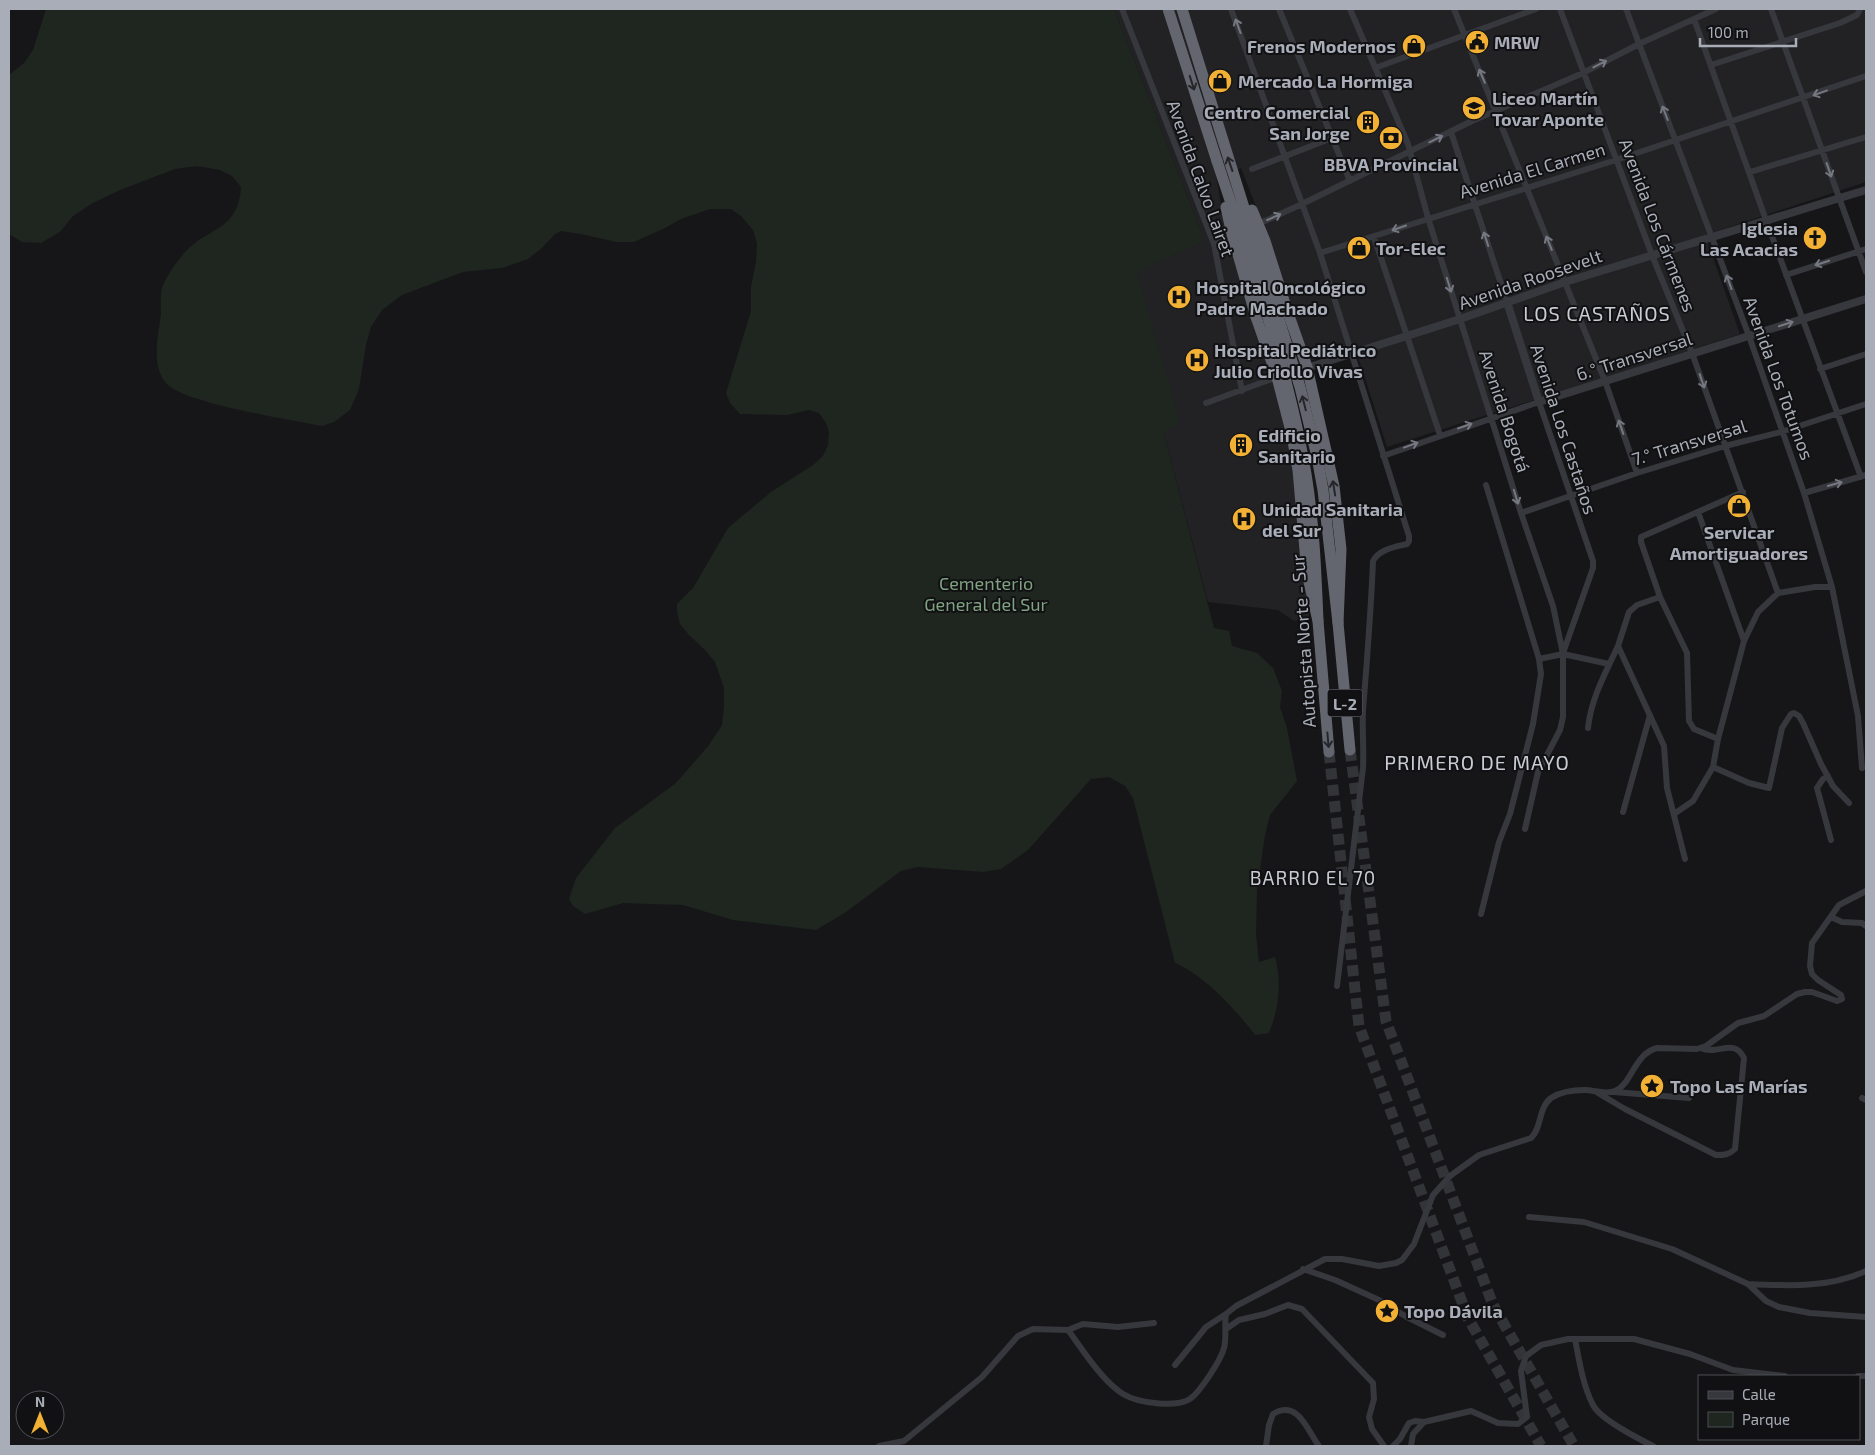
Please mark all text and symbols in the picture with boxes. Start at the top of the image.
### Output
scale bar [1700,15,1796,47]
one-way arrow [1233,19,1242,34]
text: 100 m [1708,23,1749,41]
public building icon: MRW [1464,29,1490,55]
place label: MRW [1494,31,1540,53]
shop icon: Frenos Modernos [1401,33,1427,59]
place label: Frenos Modernos [1247,35,1396,57]
one-way arrow [1592,59,1607,68]
shop icon: Mercado La Hormiga [1207,68,1233,94]
one-way arrow [1476,69,1486,84]
place label: Mercado La Hormiga [1238,70,1413,92]
one-way arrow [1188,75,1197,91]
place label: Liceo Martín Tovar Aponte [1492,87,1604,130]
one-way arrow [1813,88,1829,98]
school or university icon: Liceo Martín Tovar Aponte [1461,95,1487,121]
street label: Avenida Calvo Lairet [1162,97,1240,259]
place label: Centro Comercial San Jorge [1204,101,1350,144]
one-way arrow [1660,106,1669,121]
building icon: Centro Comercial San Jorge [1355,109,1381,135]
bank icon: BBVA Provincial [1378,125,1404,151]
one-way arrow [1428,134,1443,143]
street label: Avenida Los Cármenes [1615,135,1701,315]
street label: Avenida El Carmen [1456,137,1608,203]
place label: BBVA Provincial [1324,153,1458,175]
one-way arrow [1225,156,1235,172]
one-way arrow [1824,162,1834,178]
one-way arrow [1266,212,1281,222]
place label: Iglesia Las Acacias [1700,217,1798,260]
one-way arrow [1392,224,1407,233]
church icon: Iglesia Las Acacias [1802,225,1828,251]
one-way arrow [1481,232,1490,248]
shop icon: Tor-Elec [1346,235,1372,261]
one-way arrow [1544,236,1554,251]
place label: Tor-Elec [1376,237,1446,259]
street label: Avenida Roosevelt [1455,244,1605,314]
one-way arrow [1815,259,1831,268]
one-way arrow [1724,275,1733,290]
place label: Hospital Oncológico Padre Machado [1196,276,1366,319]
one-way arrow [1444,277,1454,293]
hospital icon: Hospital Oncológico Padre Machado [1166,284,1192,310]
street label: Avenida Los Totumos [1739,293,1819,463]
district label: LOS CASTAÑOS [1523,301,1671,325]
one-way arrow [1778,319,1794,328]
street label: 6.° Transversal [1573,327,1695,385]
place label: Hospital Pediátrico Julio Criollo Vivas [1214,339,1376,382]
street label: Avenida Los Castaños [1526,341,1602,517]
hospital icon: Hospital Pediátrico Julio Criollo Vivas [1184,347,1210,373]
street label: Avenida Bogotá [1475,347,1535,475]
one-way arrow [1698,373,1707,389]
one-way arrow [1299,395,1308,411]
street label: 7.° Transversal [1629,414,1750,470]
one-way arrow [1616,420,1625,435]
one-way arrow [1457,421,1473,430]
place label: Edificio Sanitario [1258,424,1336,467]
building icon: Edificio Sanitario [1228,432,1254,458]
one-way arrow [1403,440,1419,450]
one-way arrow [1827,478,1843,488]
one-way arrow [1328,480,1338,496]
one-way arrow [1512,489,1521,505]
shop icon: Servicar Amortiguadores [1726,493,1752,519]
place label: Unidad Sanitaria del Sur [1262,498,1403,541]
hospital icon: Unidad Sanitaria del Sur [1231,506,1257,532]
place label: Servicar Amortiguadores [1670,521,1808,564]
street label: Autopista Norte - Sur [1286,554,1320,728]
park label: Cementerio General del Sur [924,572,1048,615]
road number: L-2 [1328,690,1362,716]
one-way arrow [1324,731,1333,747]
district label: PRIMERO DE MAYO [1384,750,1570,774]
district label: BARRIO EL 70 [1250,866,1376,889]
place icon: Topo Las Marías [1639,1073,1665,1099]
place label: Topo Las Marías [1670,1075,1808,1097]
place icon: Topo Dávila [1374,1298,1400,1324]
place label: Topo Dávila [1404,1300,1503,1322]
legend [1698,1375,1860,1440]
text: Calle [1742,1385,1776,1403]
north arrow [15,1390,65,1440]
text: N [35,1393,45,1410]
text: Parque [1742,1410,1790,1428]

